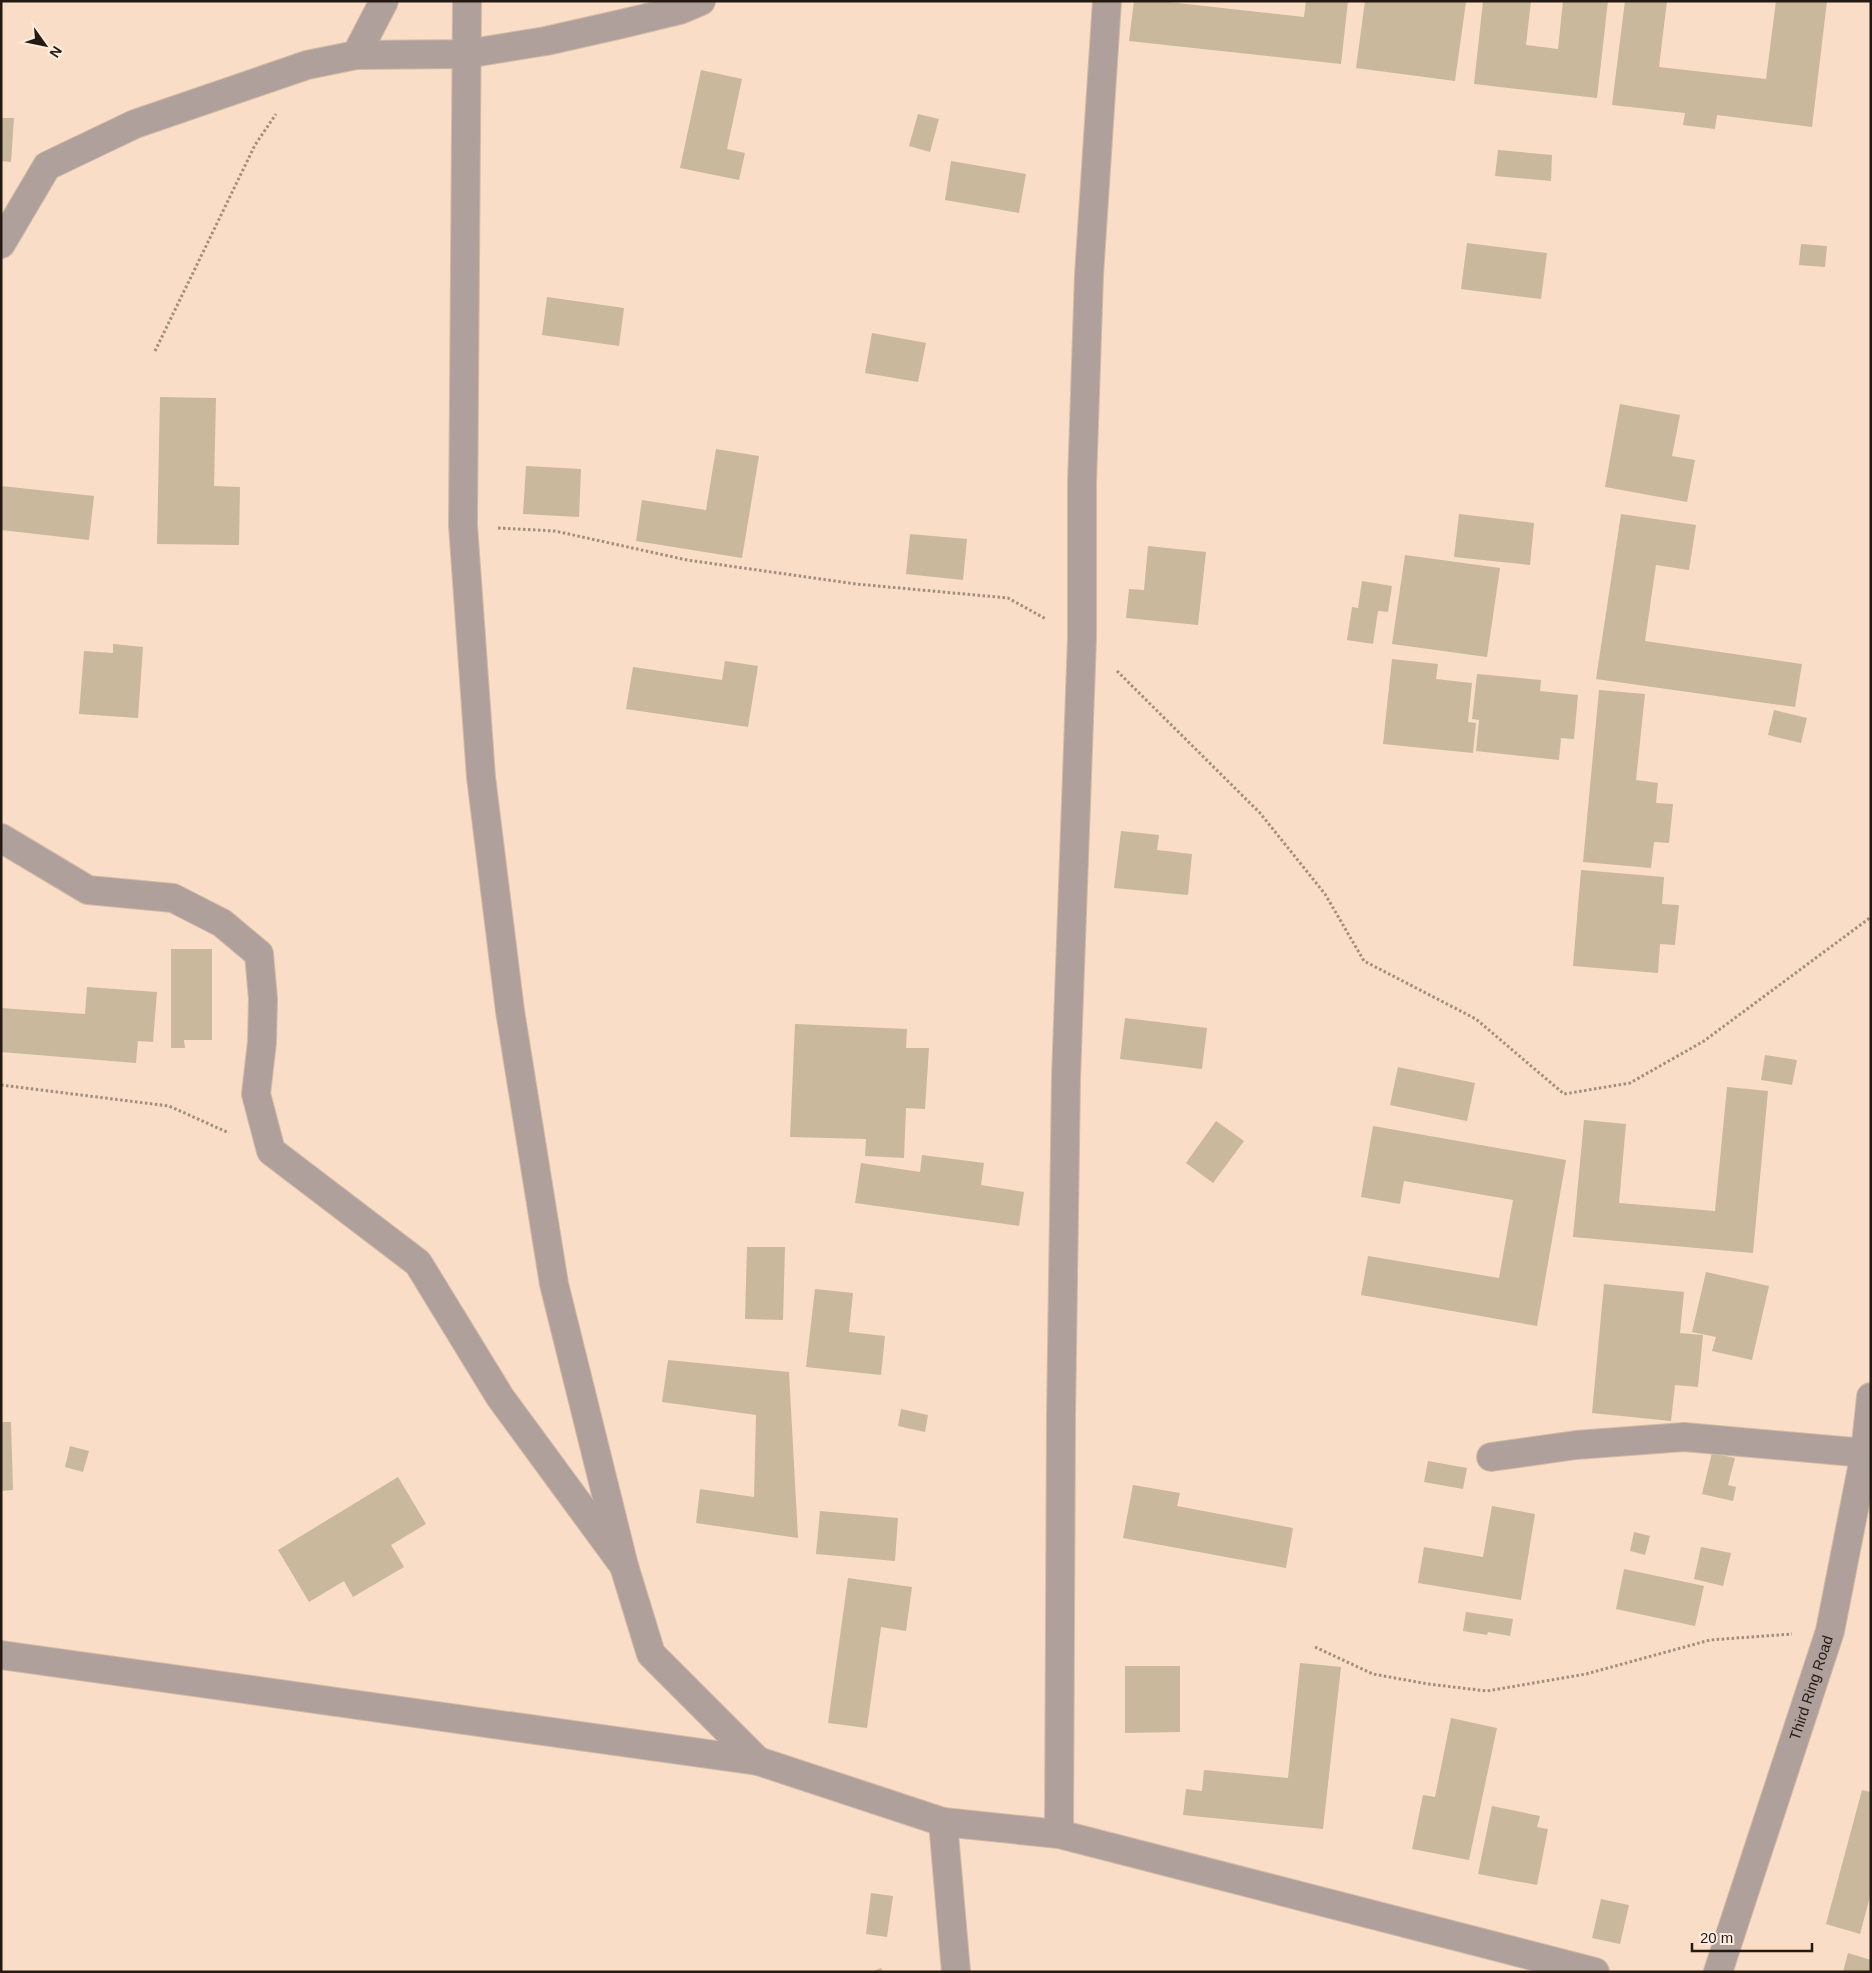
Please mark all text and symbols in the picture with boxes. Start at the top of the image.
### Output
north arrow [20,20,70,70]
text: N [46,43,65,61]
street label: Third Ring Road [1786,1633,1836,1742]
scale bar [1692,1920,1812,1952]
text: 20 m [1700,1929,1733,1946]

